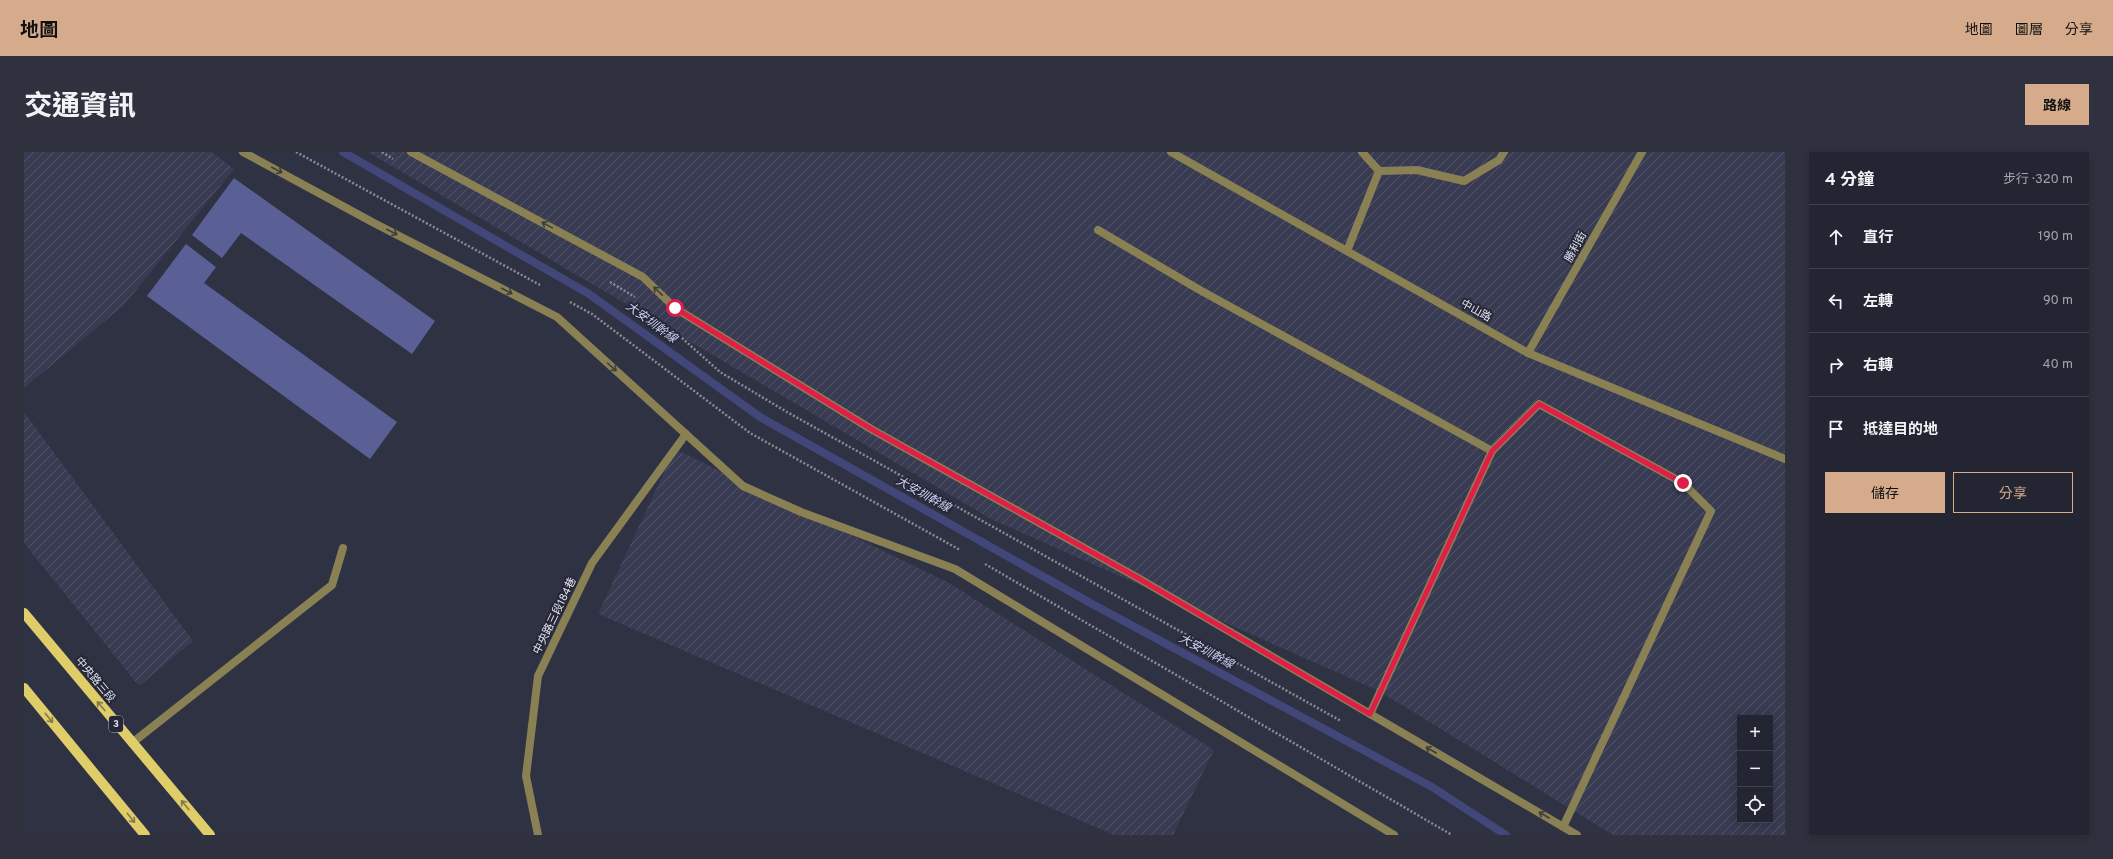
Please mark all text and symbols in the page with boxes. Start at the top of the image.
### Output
text: 地圖 [20,19,58,43]
text: 地圖 [1965,22,1993,39]
text: 圖層 [2015,22,2043,39]
text: 分享 [2065,22,2093,39]
button: 路線 [2025,84,2089,125]
text: 交通資訊 [24,90,136,126]
one-way arrow [271,167,283,175]
text: 4 分鐘 [1825,170,1874,192]
text: 步行 · 320 m [2003,172,2073,188]
one-way arrow [541,221,553,228]
icon: ahead [1825,226,1847,248]
one-way arrow [385,229,397,236]
street label: 勝利街 [1562,229,1590,265]
text: 直行 [1863,229,1893,248]
text: 190 m [2038,229,2073,245]
one-way arrow [653,287,663,296]
one-way arrow [501,288,513,295]
icon: left [1825,290,1847,312]
text: 左轉 [1863,293,1893,312]
text: 90 m [2043,293,2073,309]
street label: 中山路 [1458,297,1494,325]
water label: 大安圳幹線 [622,299,682,348]
route start [666,299,684,317]
icon: right [1825,354,1847,376]
text: 右轉 [1863,357,1893,376]
text: 40 m [2043,357,2073,373]
one-way arrow [606,362,617,371]
icon: arrive [1825,418,1847,440]
text: 抵達目的地 [1863,421,1938,440]
button: 儲存 [1825,472,1945,513]
button: 分享 [1953,472,2073,513]
water label: 大安圳幹線 [893,473,955,518]
route end [1674,474,1692,492]
street label: 中央路三段184巷 [530,575,580,657]
water label: 大安圳幹線 [1176,631,1238,674]
street label: 中央路三段 [72,654,118,706]
one-way arrow [97,700,105,711]
one-way arrow [44,713,53,723]
map controls [1737,715,1773,823]
button: + [1737,715,1773,751]
road number: 3 [109,716,123,732]
one-way arrow [1425,745,1437,753]
button: − [1737,751,1773,787]
button: locate [1737,787,1773,823]
one-way arrow [180,800,189,811]
one-way arrow [1538,811,1550,819]
one-way arrow [127,813,136,824]

